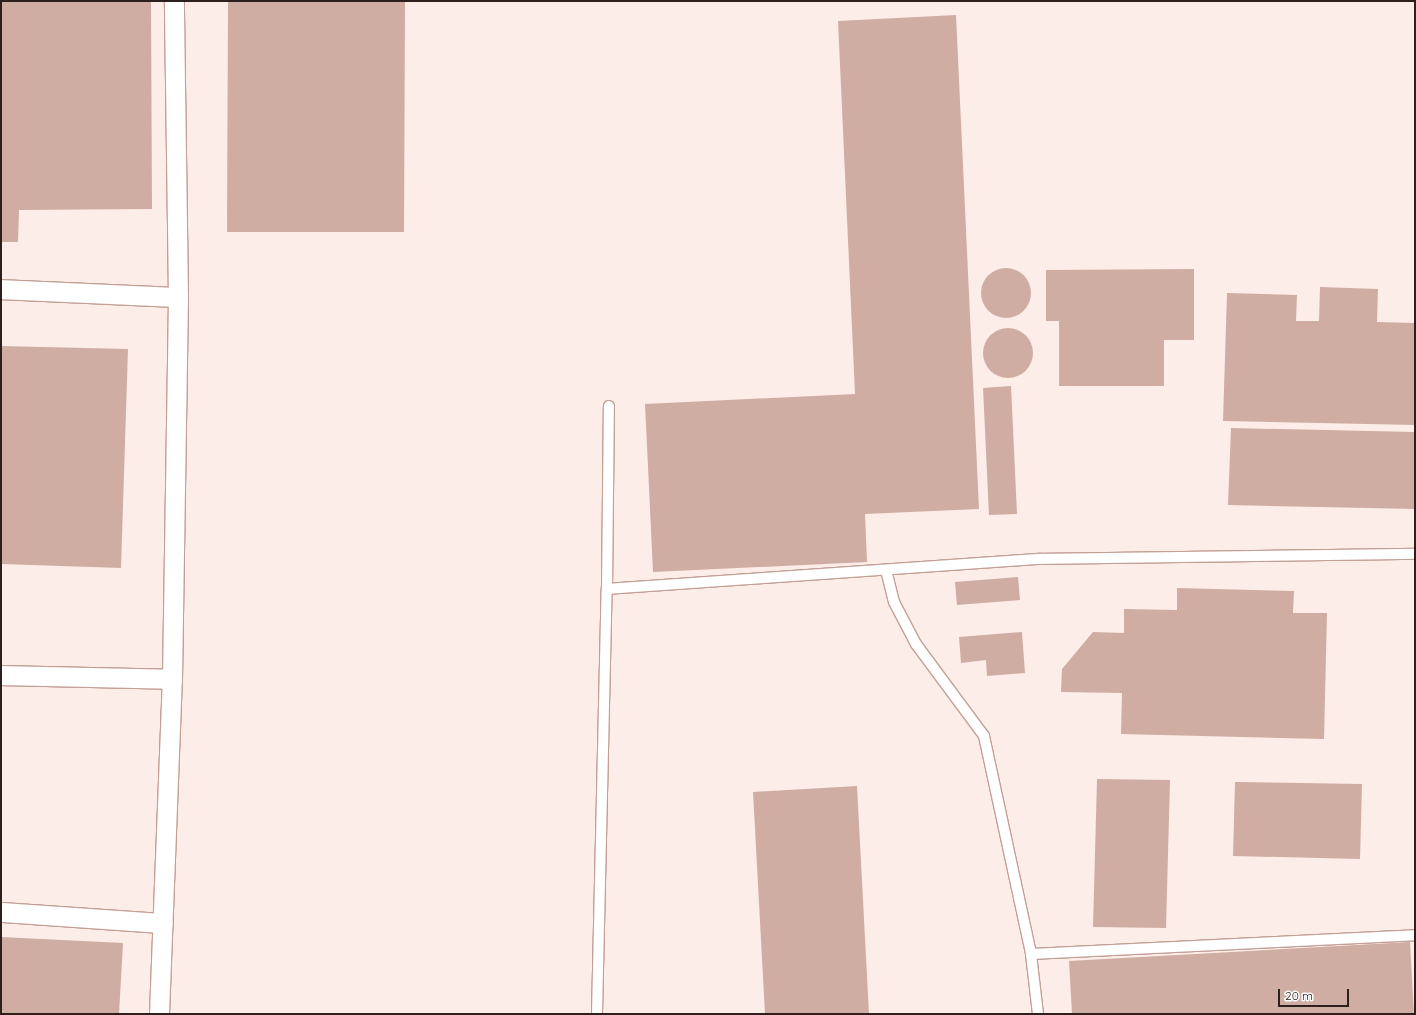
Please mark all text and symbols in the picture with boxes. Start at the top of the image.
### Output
scale bar [1280,981,1351,1007]
text: 20 m [1285,988,1313,1003]

